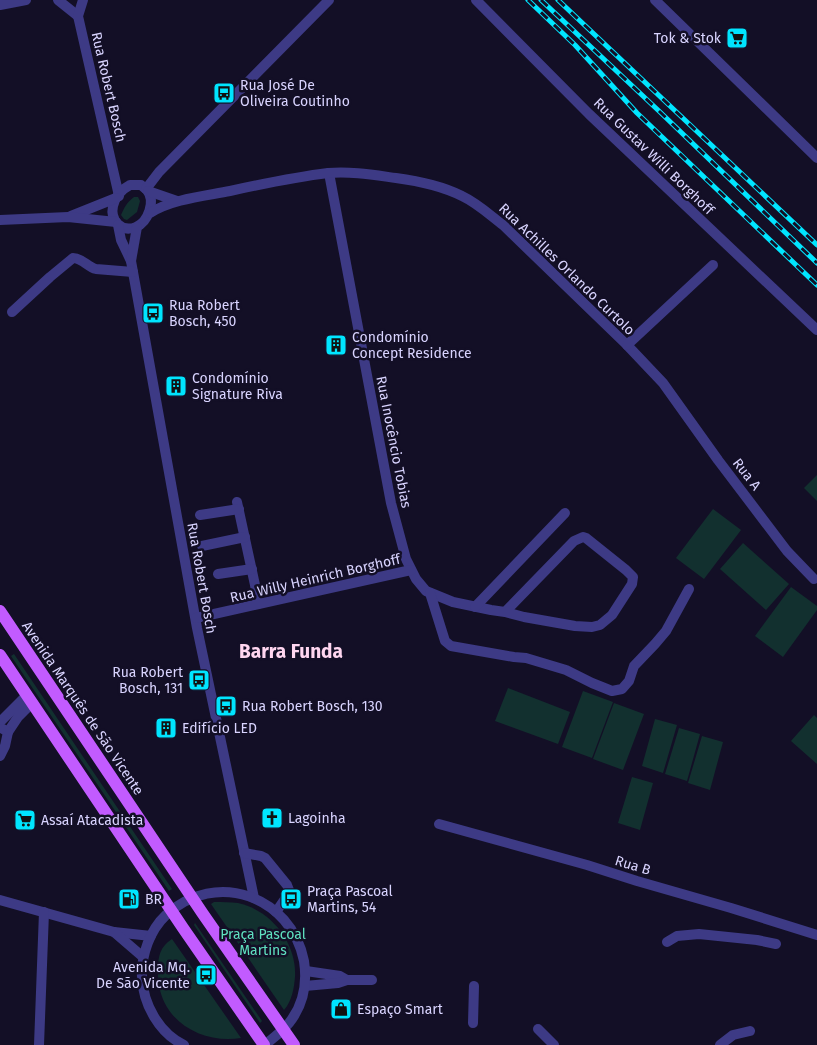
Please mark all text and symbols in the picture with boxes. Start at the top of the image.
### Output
supermarket icon: Tok & Stok [725,26,749,50]
street label: Rua Robert Bosch [88,30,129,144]
place label: Tok & Stok [654,30,722,47]
place label: Rua José De Oliveira Coutinho [240,77,350,110]
bus stop icon: Rua José De Oliveira Coutinho [212,81,236,105]
street label: Rua Gustav Willi Borghoff [590,94,718,219]
street label: Rua Achilles Orlando Curtolo [495,200,638,339]
place label: Rua Robert Bosch, 450 [169,297,241,330]
bus stop icon: Rua Robert Bosch, 450 [141,301,165,325]
place label: Condomínio Concept Residence [352,329,472,362]
building icon: Condomínio Concept Residence [324,333,348,357]
place label: Condomínio Signature Riva [192,370,283,403]
building icon: Condomínio Signature Riva [164,374,188,398]
street label: Rua Inocêncio Tobias [372,375,415,510]
street label: Rua A [729,455,764,494]
street label: Rua Robert Bosch [183,521,220,635]
street label: Rua Willy Heinrich Borghoff [228,550,403,606]
street label: Avenida Marquês de São Vicente [18,618,147,798]
district label: Barra Funda [239,640,343,663]
place label: Rua Robert Bosch, 131 [112,664,184,697]
bus stop icon: Rua Robert Bosch, 131 [187,668,211,692]
bus stop icon: Rua Robert Bosch, 130 [214,694,238,718]
place label: Rua Robert Bosch, 130 [242,698,383,715]
building icon: Edifício LED [154,716,178,740]
place label: Edifício LED [182,720,257,737]
church icon: Lagoinha [260,806,284,830]
supermarket icon: Assaí Atacadista [13,808,37,832]
place label: Lagoinha [288,810,346,827]
place label: Assaí Atacadista [41,812,143,829]
street label: Rua B [613,852,653,879]
place label: Praça Pascoal Martins, 54 [307,883,393,916]
fuel station icon: BR [117,887,141,911]
bus stop icon: Praça Pascoal Martins, 54 [279,887,303,911]
place label: BR [145,891,163,908]
park label: Praça Pascoal Martins [220,926,306,959]
place label: Avenida Mq. De São Vicente [96,959,190,992]
bus stop icon: Avenida Mq. De São Vicente [194,963,218,987]
shop icon: Espaço Smart [329,997,353,1021]
place label: Espaço Smart [357,1001,444,1018]

